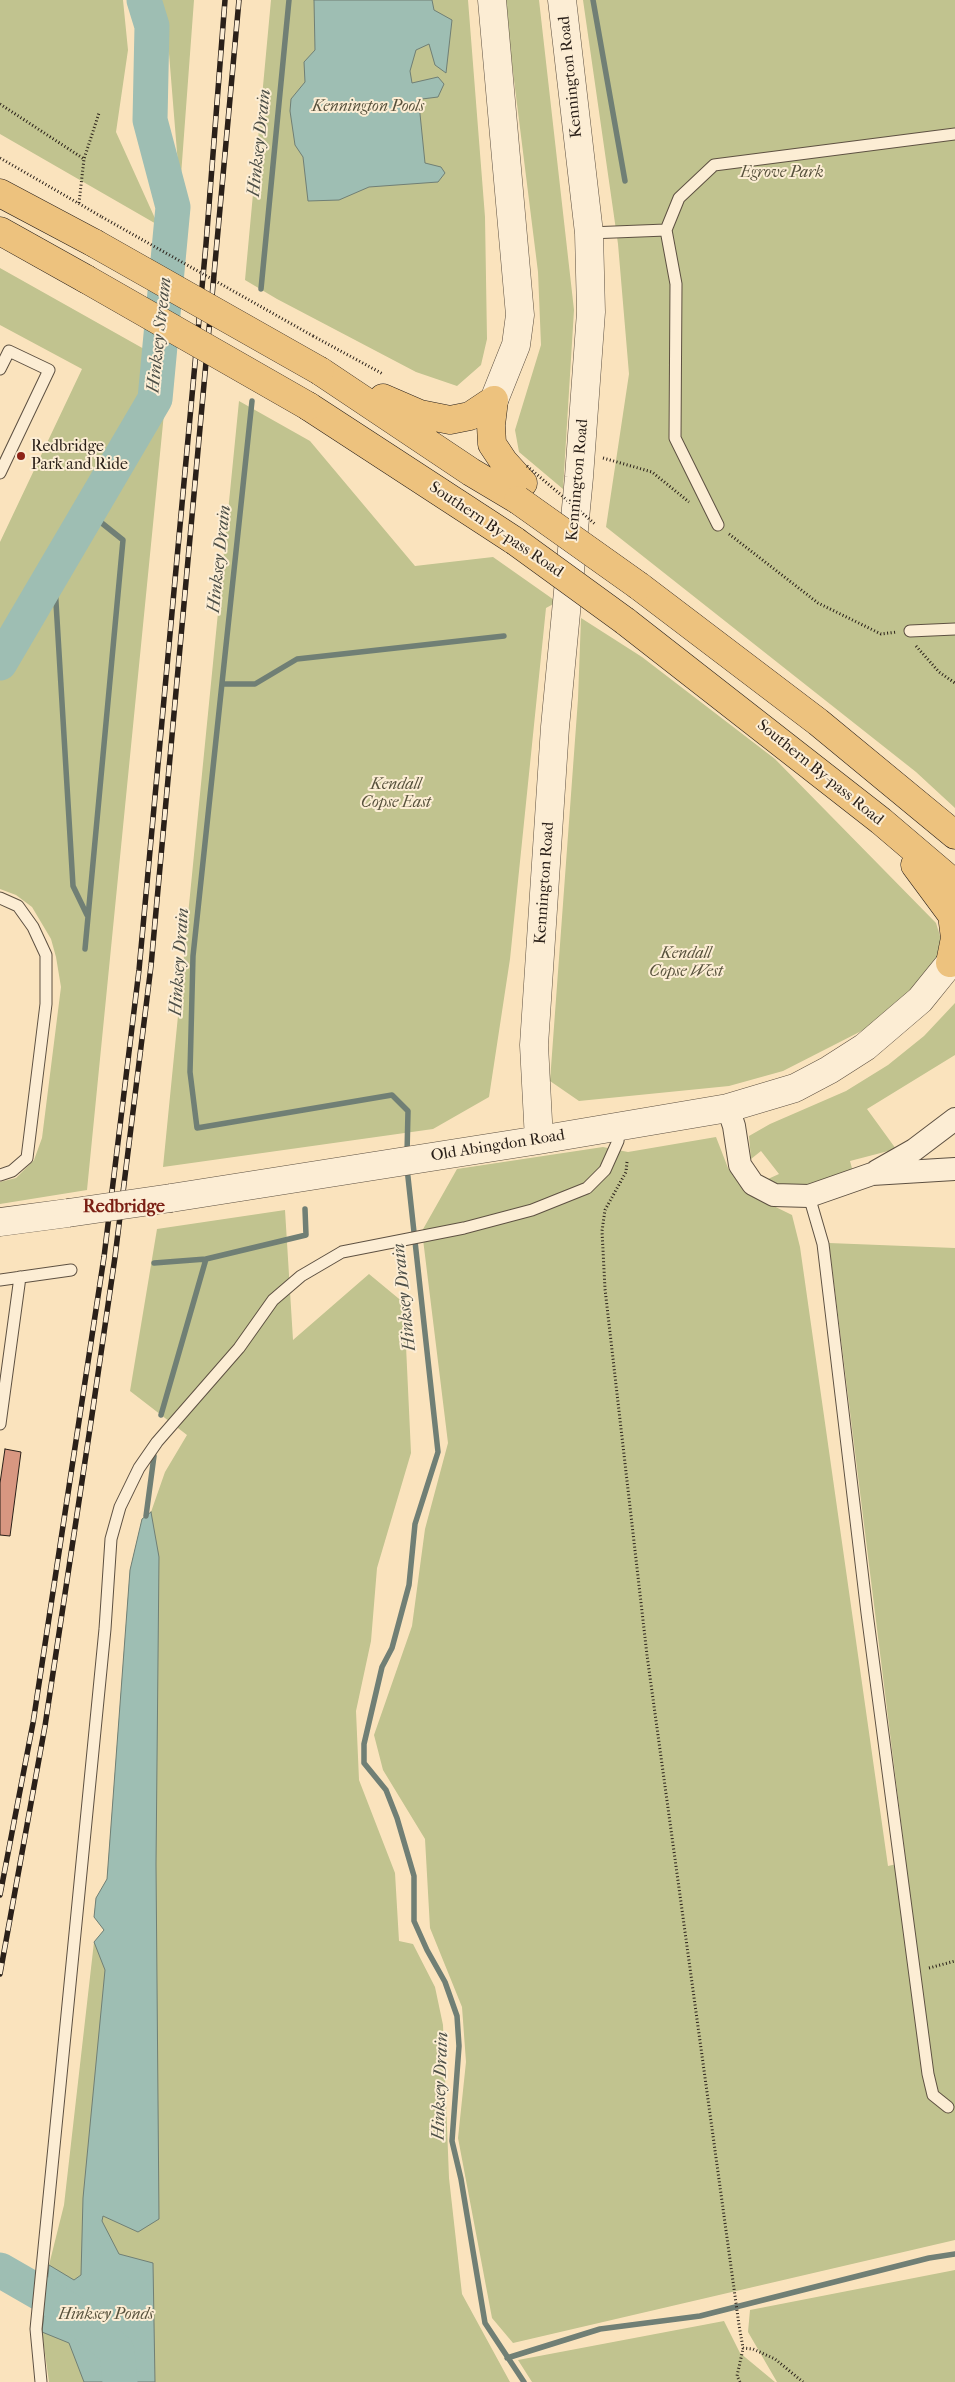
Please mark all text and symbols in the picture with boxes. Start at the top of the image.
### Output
street label: Kennington Road [555,15,587,139]
water label: Hinksey Drain [244,88,276,198]
park label: Kennington Pools [312,97,424,117]
park label: Egrove Park [740,163,824,183]
water label: Hinksey Stream [143,276,177,394]
street label: Kennington Road [563,418,593,542]
place label: Redbridge Park and Ride [31,437,128,475]
marker: Redbridge Park and Ride [15,450,27,462]
street label: Southern By-pass Road [425,478,567,582]
water label: Hinksey Drain [204,504,236,614]
street label: Southern By-pass Road [753,716,887,830]
park label: Kendall Copse East [361,775,431,813]
street label: Kennington Road [531,821,559,945]
water label: Hinksey Drain [165,907,195,1017]
park label: Kendall Copse West [649,944,723,982]
street label: Old Abingdon Road [430,1126,566,1166]
district label: Redbridge [83,1197,165,1219]
water label: Hinksey Drain [389,1242,421,1352]
water label: Hinksey Drain [428,2031,454,2141]
park label: Hinksey Ponds [59,2305,153,2325]

